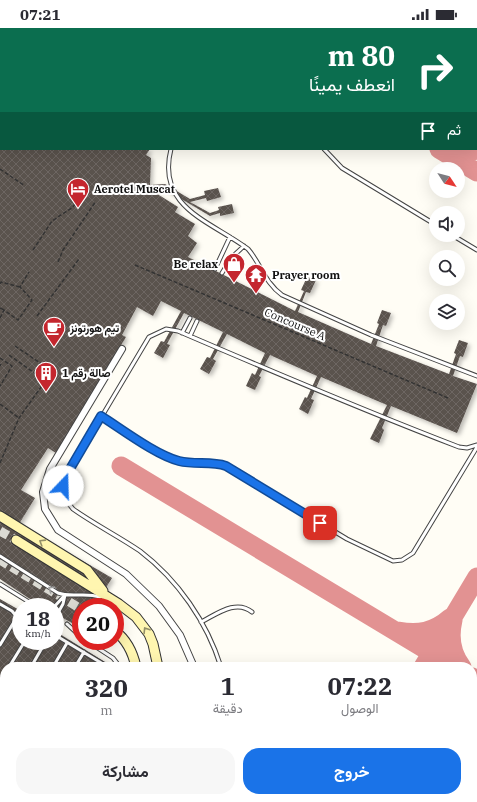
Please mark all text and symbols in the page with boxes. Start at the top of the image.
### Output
text: 07:21 [20,5,61,24]
text: 80 m [328,37,395,74]
icon: right [409,44,461,96]
text: انعطف يمينًا [309,73,395,96]
icon: arrive [417,120,439,142]
text: ثم [447,120,461,139]
north arrow [429,162,465,198]
map controls [429,162,465,330]
hotel icon: Aerotel Muscat [65,176,91,209]
place label: Aerotel Muscat [94,182,175,196]
button: sound [429,206,465,242]
button: search [429,250,465,286]
shop icon: Be relax [221,251,247,284]
place label: Be relax [173,257,219,271]
temple icon: Prayer room [243,262,269,295]
place label: Prayer room [272,268,341,282]
button: layers [429,294,465,330]
street label: Concourse A [262,305,328,343]
cafe icon: تيم هورتونز [41,315,67,348]
place label: تيم هورتونز [69,321,120,336]
building icon: صالة رقم 1 [33,360,59,393]
place label: صالة رقم 1 [62,366,111,381]
position arrow [42,465,84,507]
pin [303,506,337,540]
icon: arrive [309,512,331,534]
one-way arrow [40,540,47,547]
one-way arrow [48,586,55,593]
speed limit sign: 20 [72,598,124,650]
text: 18 [26,605,50,632]
text: km/h [25,627,51,640]
one-way arrow [143,627,151,634]
text: 1 [220,670,235,702]
text: 07:22 [327,670,392,702]
text: 320 [85,672,128,704]
text: دقيقة [213,700,243,717]
text: الوصول [341,700,379,717]
text: m [100,702,113,719]
button: مشاركة [16,748,235,794]
button: خروج [243,748,461,794]

